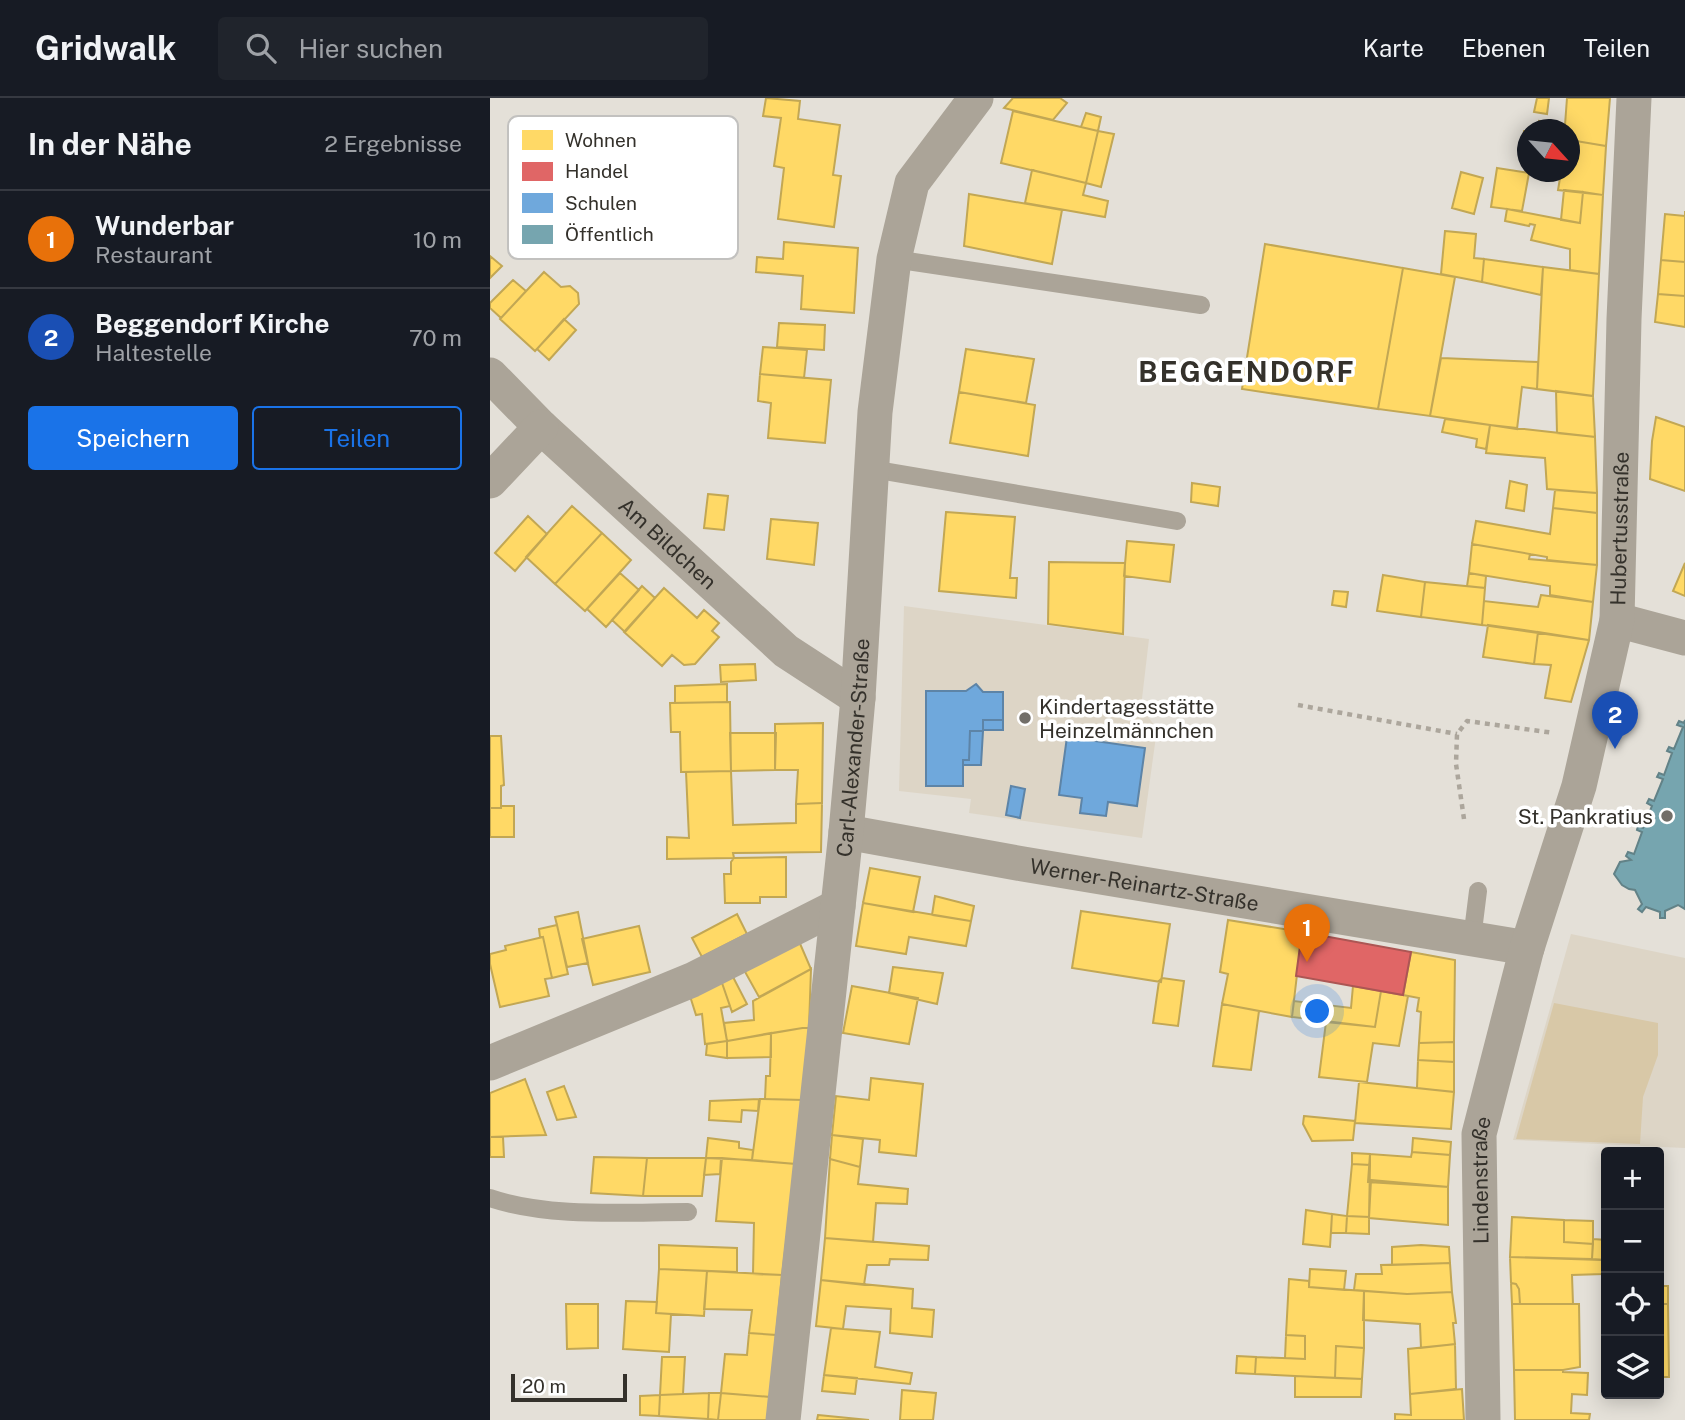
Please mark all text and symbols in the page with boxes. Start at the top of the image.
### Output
search box [218,17,708,80]
text: Gridwalk [35,29,176,67]
icon: search [242,29,280,67]
text: Hier suchen [298,33,443,64]
text: Karte [1363,34,1424,62]
text: Ebenen [1462,34,1546,62]
text: Teilen [1584,34,1650,62]
legend [508,116,738,259]
north arrow [1517,119,1580,182]
text: In der Nähe [28,126,192,162]
text: Wohnen [565,129,637,151]
text: 2 Ergebnisse [324,130,462,157]
text: Handel [565,160,629,182]
text: Schulen [565,192,637,214]
text: Wunderbar [95,210,234,241]
text: Öffentlich [565,223,654,245]
text: 1 [46,226,56,253]
text: 10 m [413,226,462,253]
text: Restaurant [95,241,213,268]
text: Beggendorf Kirche [95,308,329,339]
text: 2 [44,324,58,351]
text: 70 m [409,324,462,351]
text: Haltestelle [95,339,212,366]
district label: BEGGENDORF [1138,355,1356,388]
button: Speichern [28,406,238,470]
button: Teilen [252,406,462,470]
street label: Hubertusstraße [1605,451,1633,606]
street label: Am Bildchen [614,492,722,594]
street label: Carl-Alexander-Straße [831,638,874,858]
pin: 2 [1592,691,1638,749]
place label: Kindertagesstätte Heinzelmännchen [1039,694,1215,743]
marker: Kindertagesstätte Heinzelmännchen [1017,710,1033,726]
place label: St. Pankratius [1518,804,1653,829]
marker: St. Pankratius [1659,808,1675,824]
street label: Werner-Reinartz-Straße [1028,853,1261,916]
pin: 1 [1284,904,1330,962]
your location [1300,994,1334,1028]
street label: Lindenstraße [1465,1113,1496,1244]
map controls [1601,1147,1664,1399]
button: + [1601,1147,1664,1210]
button: − [1601,1210,1664,1273]
button: locate [1601,1273,1664,1336]
button: layers [1601,1336,1664,1399]
scale bar [511,1371,626,1403]
text: 20 m [522,1375,566,1397]

